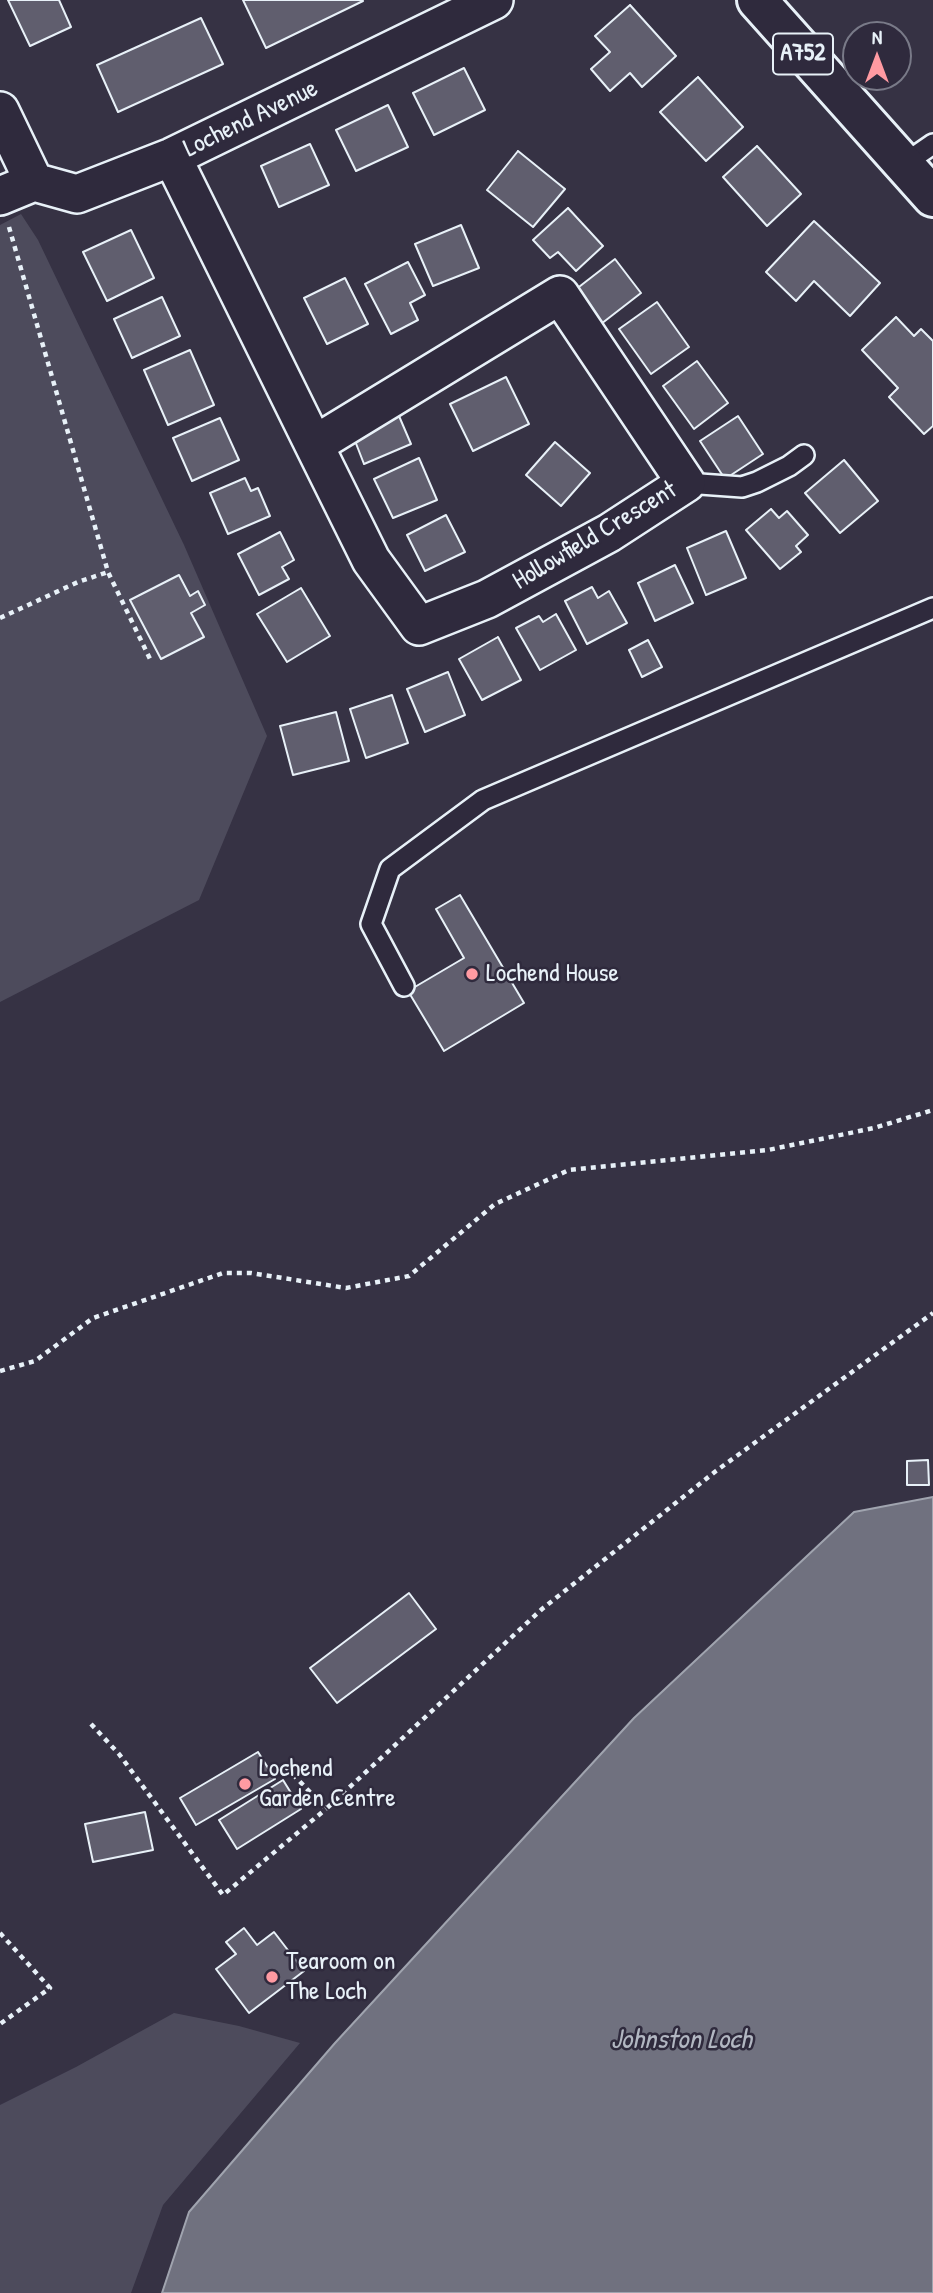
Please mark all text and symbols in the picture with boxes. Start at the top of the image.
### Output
north arrow [842,21,912,91]
text: N [872,24,882,50]
road number: A752 [773,34,833,74]
street label: Lochend Avenue [179,73,323,165]
street label: Hollowfield Crescent [507,475,683,597]
place label: Lochend House [486,958,619,990]
marker: Lochend House [464,966,480,982]
place label: Lochend Garden Centre [259,1753,396,1814]
marker: Lochend Garden Centre [237,1776,253,1792]
place label: Tearoom on The Loch [286,1946,396,2008]
marker: Tearoom on The Loch [264,1969,280,1985]
water label: Johnston Loch [610,2024,752,2058]

